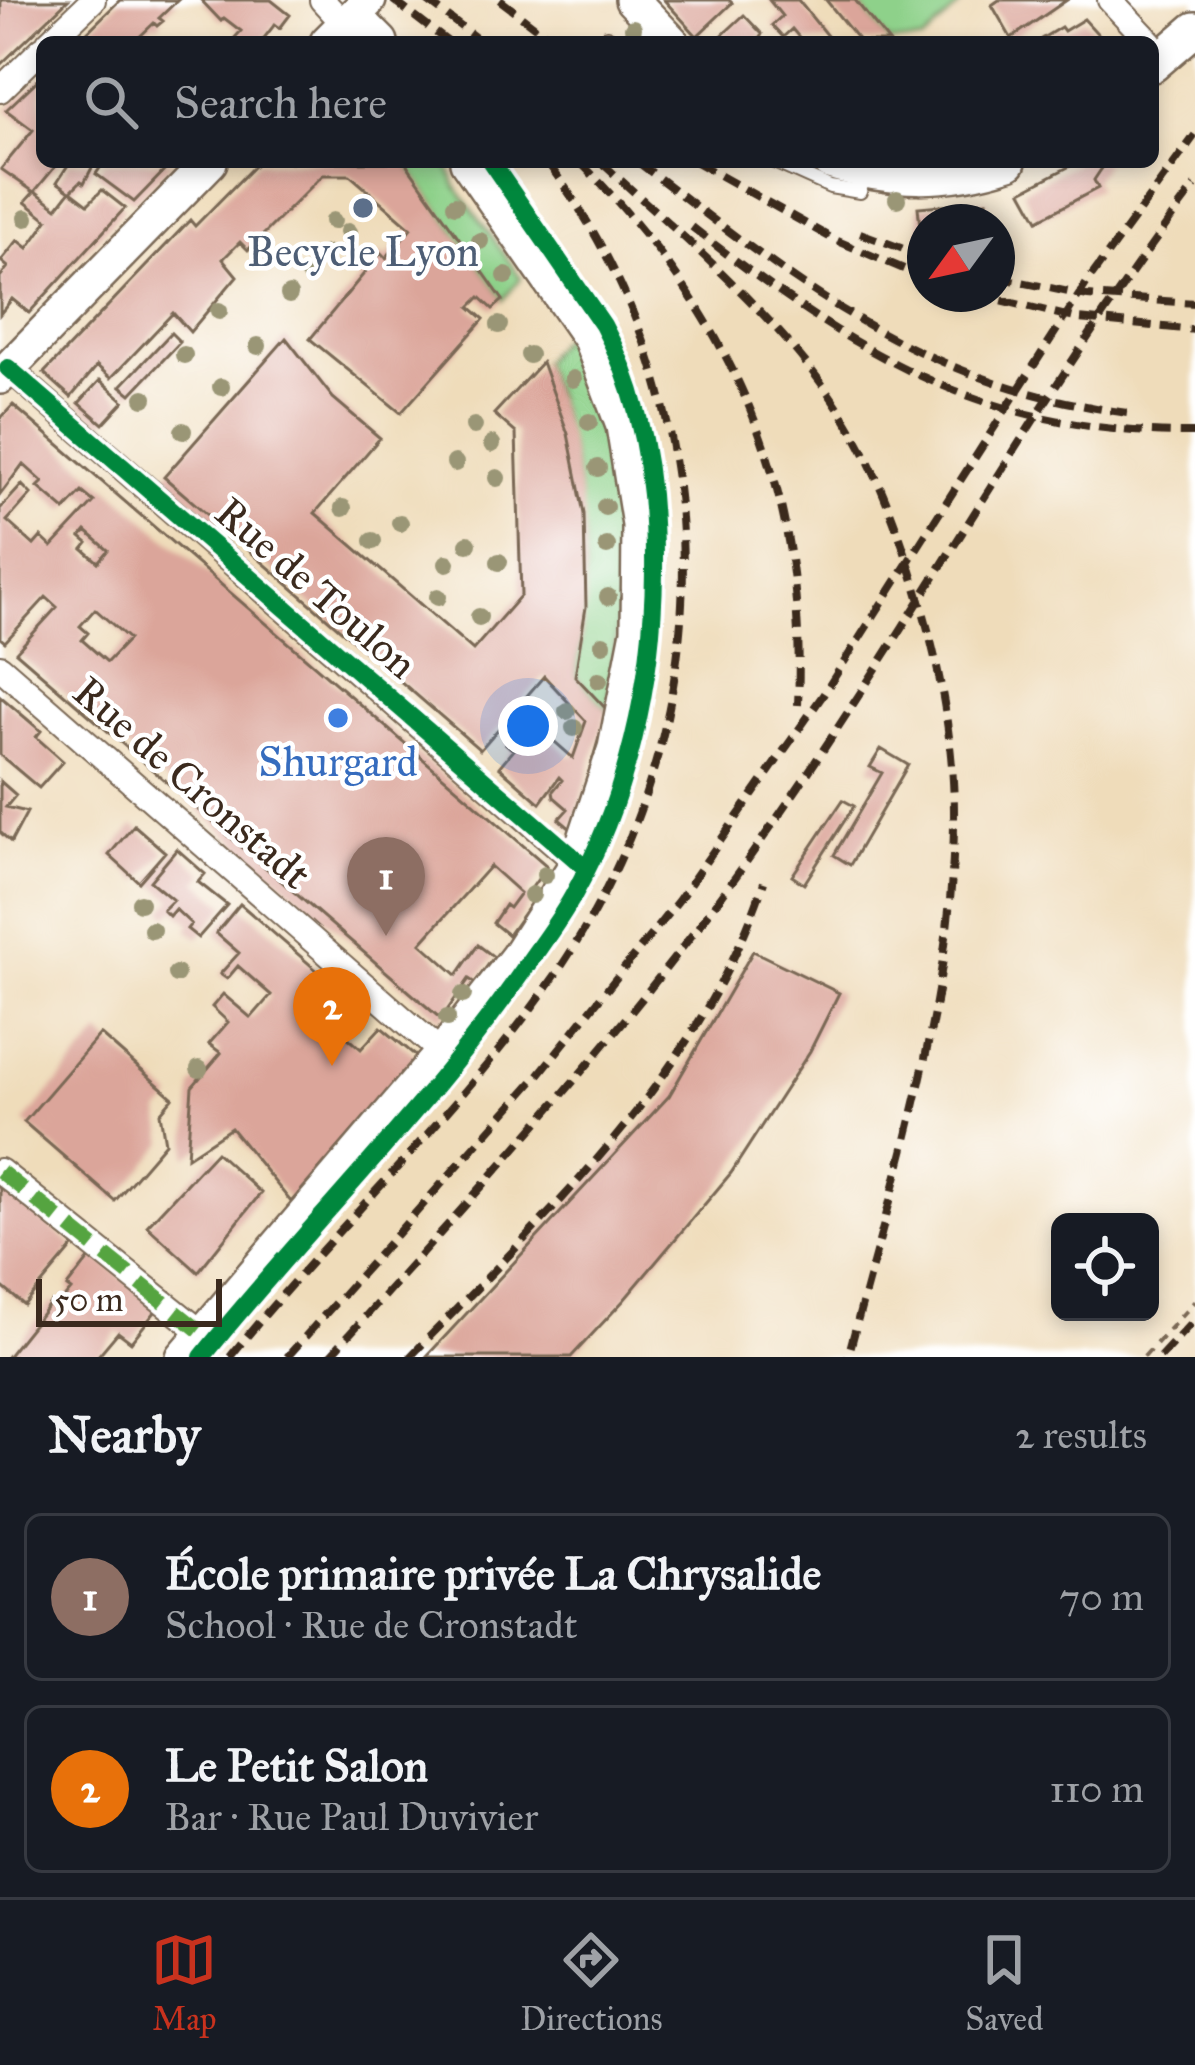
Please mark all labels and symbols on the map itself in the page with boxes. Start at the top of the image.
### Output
marker: Becycle Lyon [350,195,376,221]
north arrow [907,204,1015,312]
place label: Becycle Lyon [247,226,479,278]
street label: Rue de Toulon [205,486,427,690]
street label: Rue de Cronstadt [63,666,322,900]
your location [498,696,558,756]
marker: Shurgard [325,705,351,731]
place label: Shurgard [258,736,418,788]
pin: 1 [347,837,425,936]
pin: 2 [293,967,371,1066]
scale bar [36,1273,222,1326]

